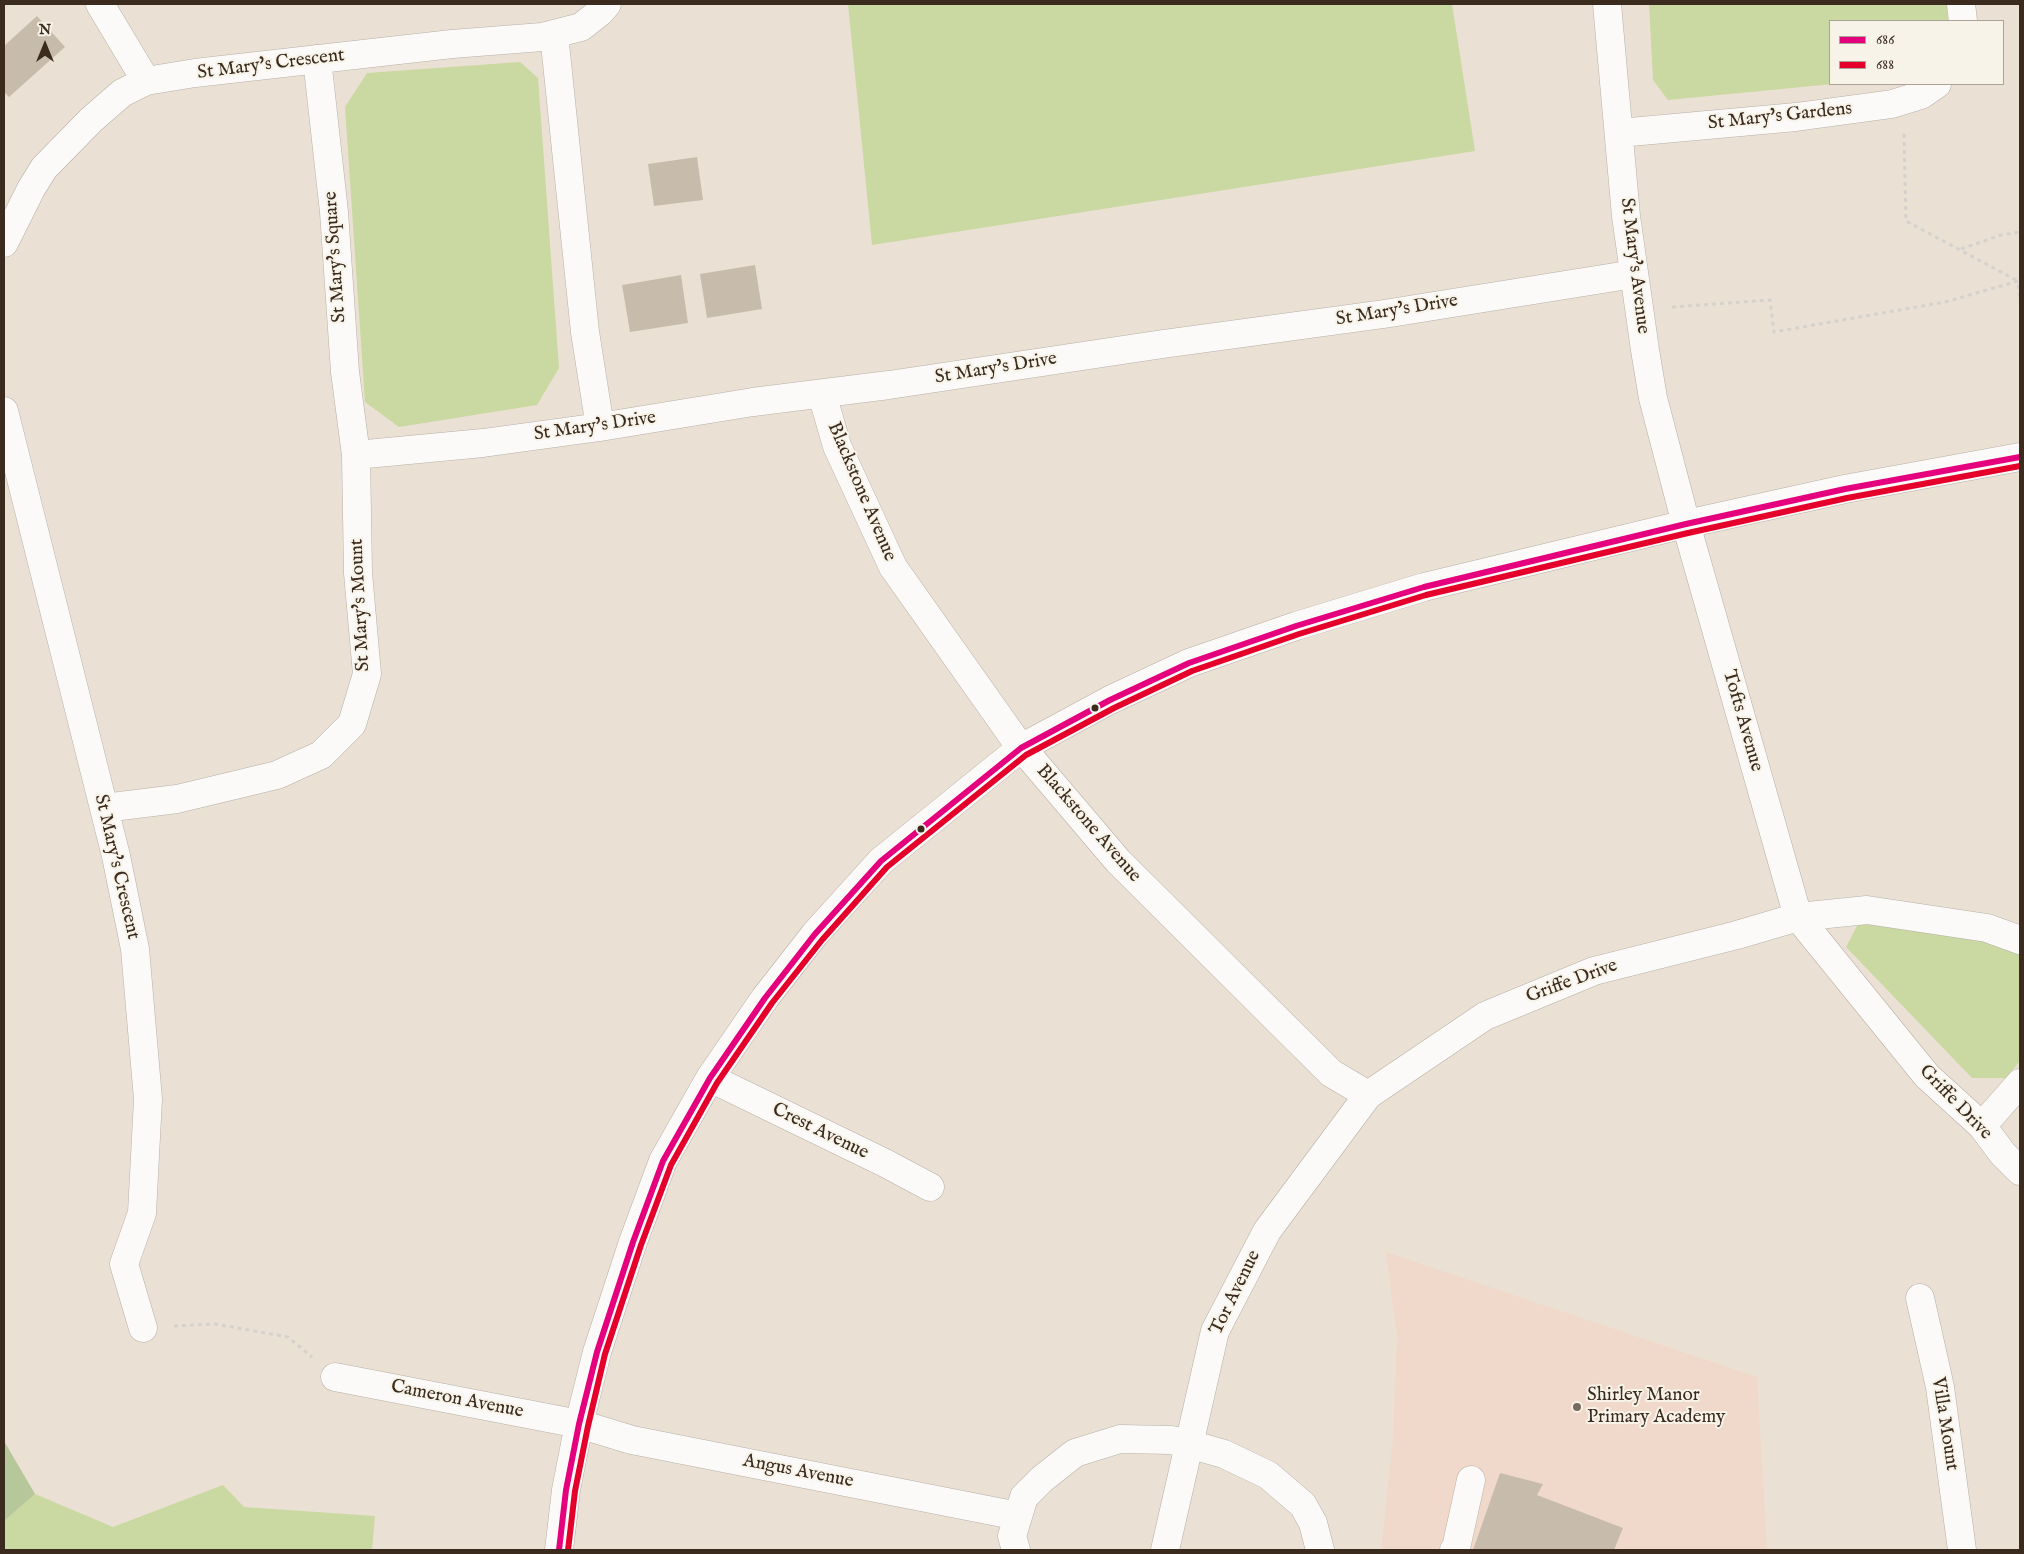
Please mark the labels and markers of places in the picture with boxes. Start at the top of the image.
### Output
unlabelled marker [1090,703,1100,713]
unlabelled marker [916,824,926,834]
place label: Shirley Manor Primary Academy [1587,1385,1725,1429]
marker: Shirley Manor Primary Academy [1571,1401,1583,1413]

